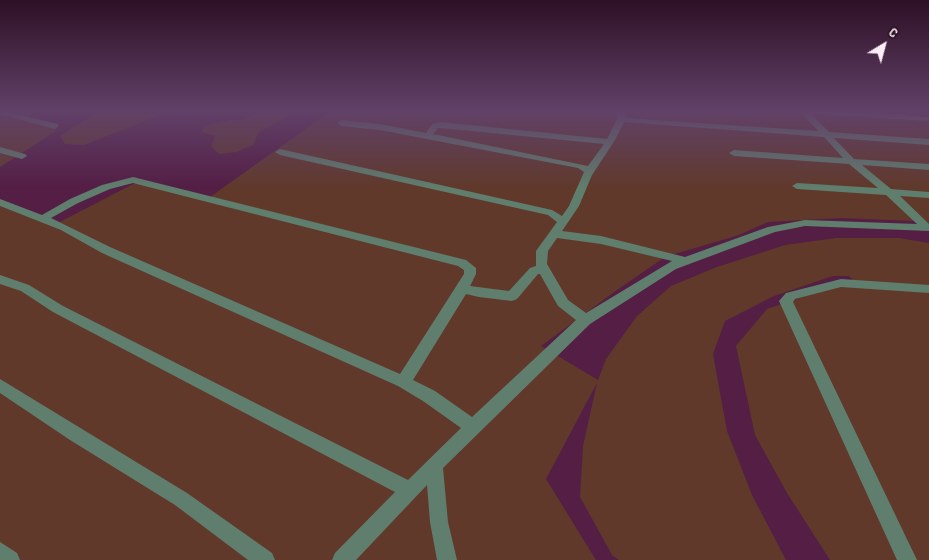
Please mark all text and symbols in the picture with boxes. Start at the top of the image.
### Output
north arrow [859,20,909,70]
text: С [885,24,901,42]

